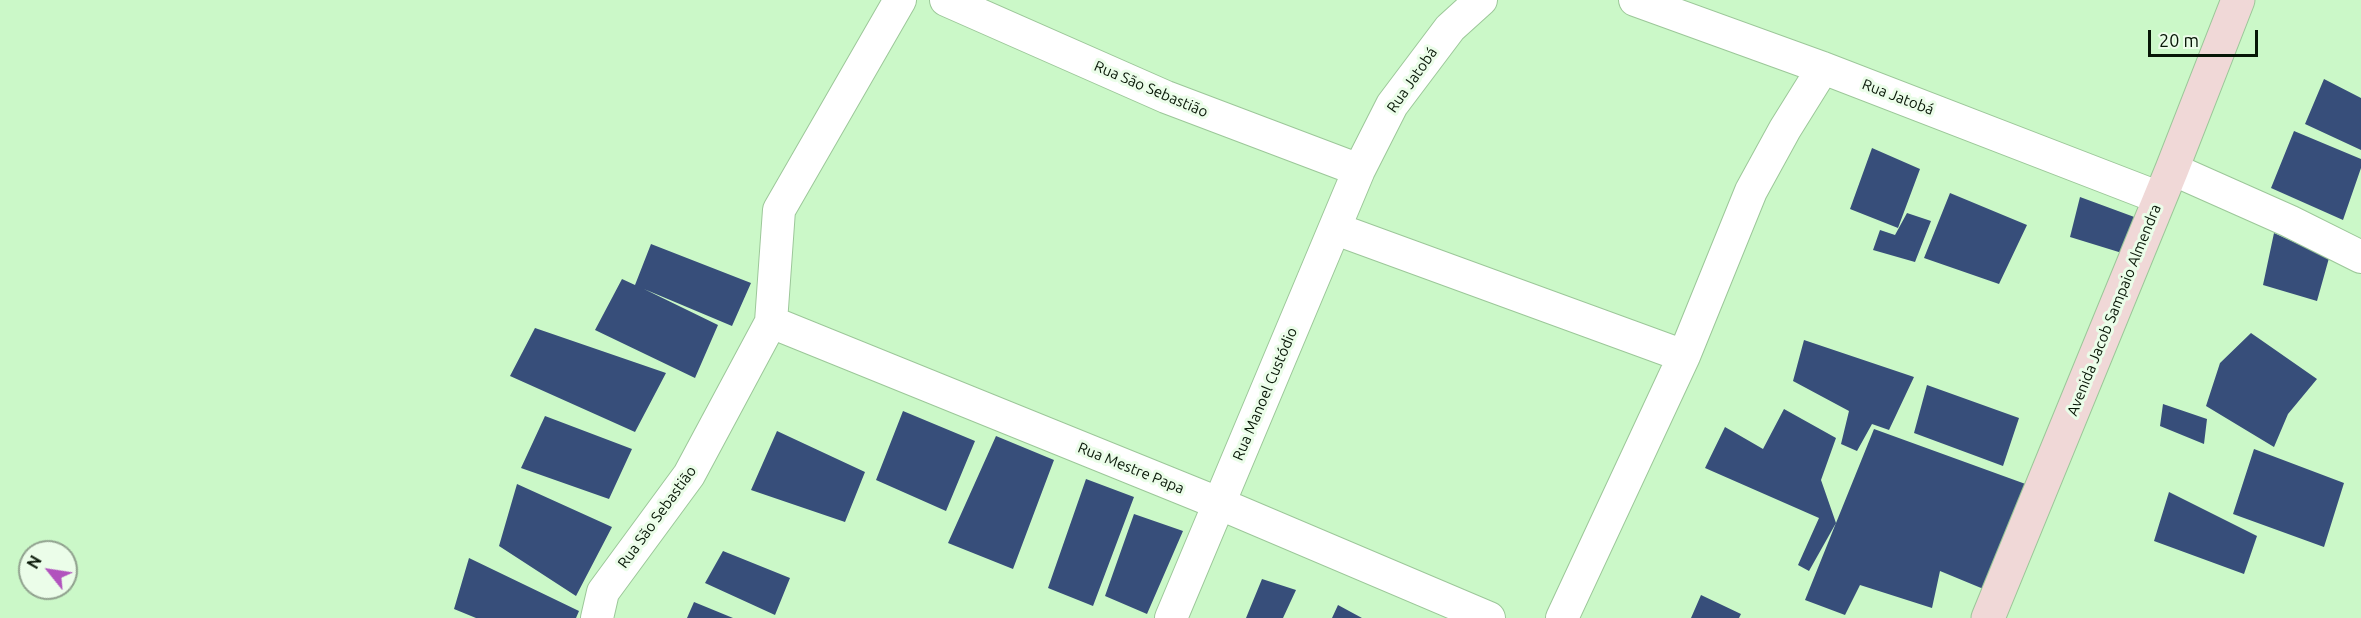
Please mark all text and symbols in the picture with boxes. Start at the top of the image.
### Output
scale bar [2151,18,2260,56]
text: 20 m [2159,30,2199,50]
street label: Rua Jatobá [1383,44,1441,116]
street label: Rua São Sebastião [1091,57,1211,121]
street label: Rua Jatobá [1860,75,1936,119]
street label: Avenida Jacob Sampaio Almendra [2063,202,2165,418]
street label: Rua Manoel Custódio [1229,325,1301,463]
street label: Rua Mestre Papa [1075,438,1187,498]
street label: Rua São Sebastião [614,462,700,572]
north arrow [18,540,78,600]
text: N [23,552,45,572]

